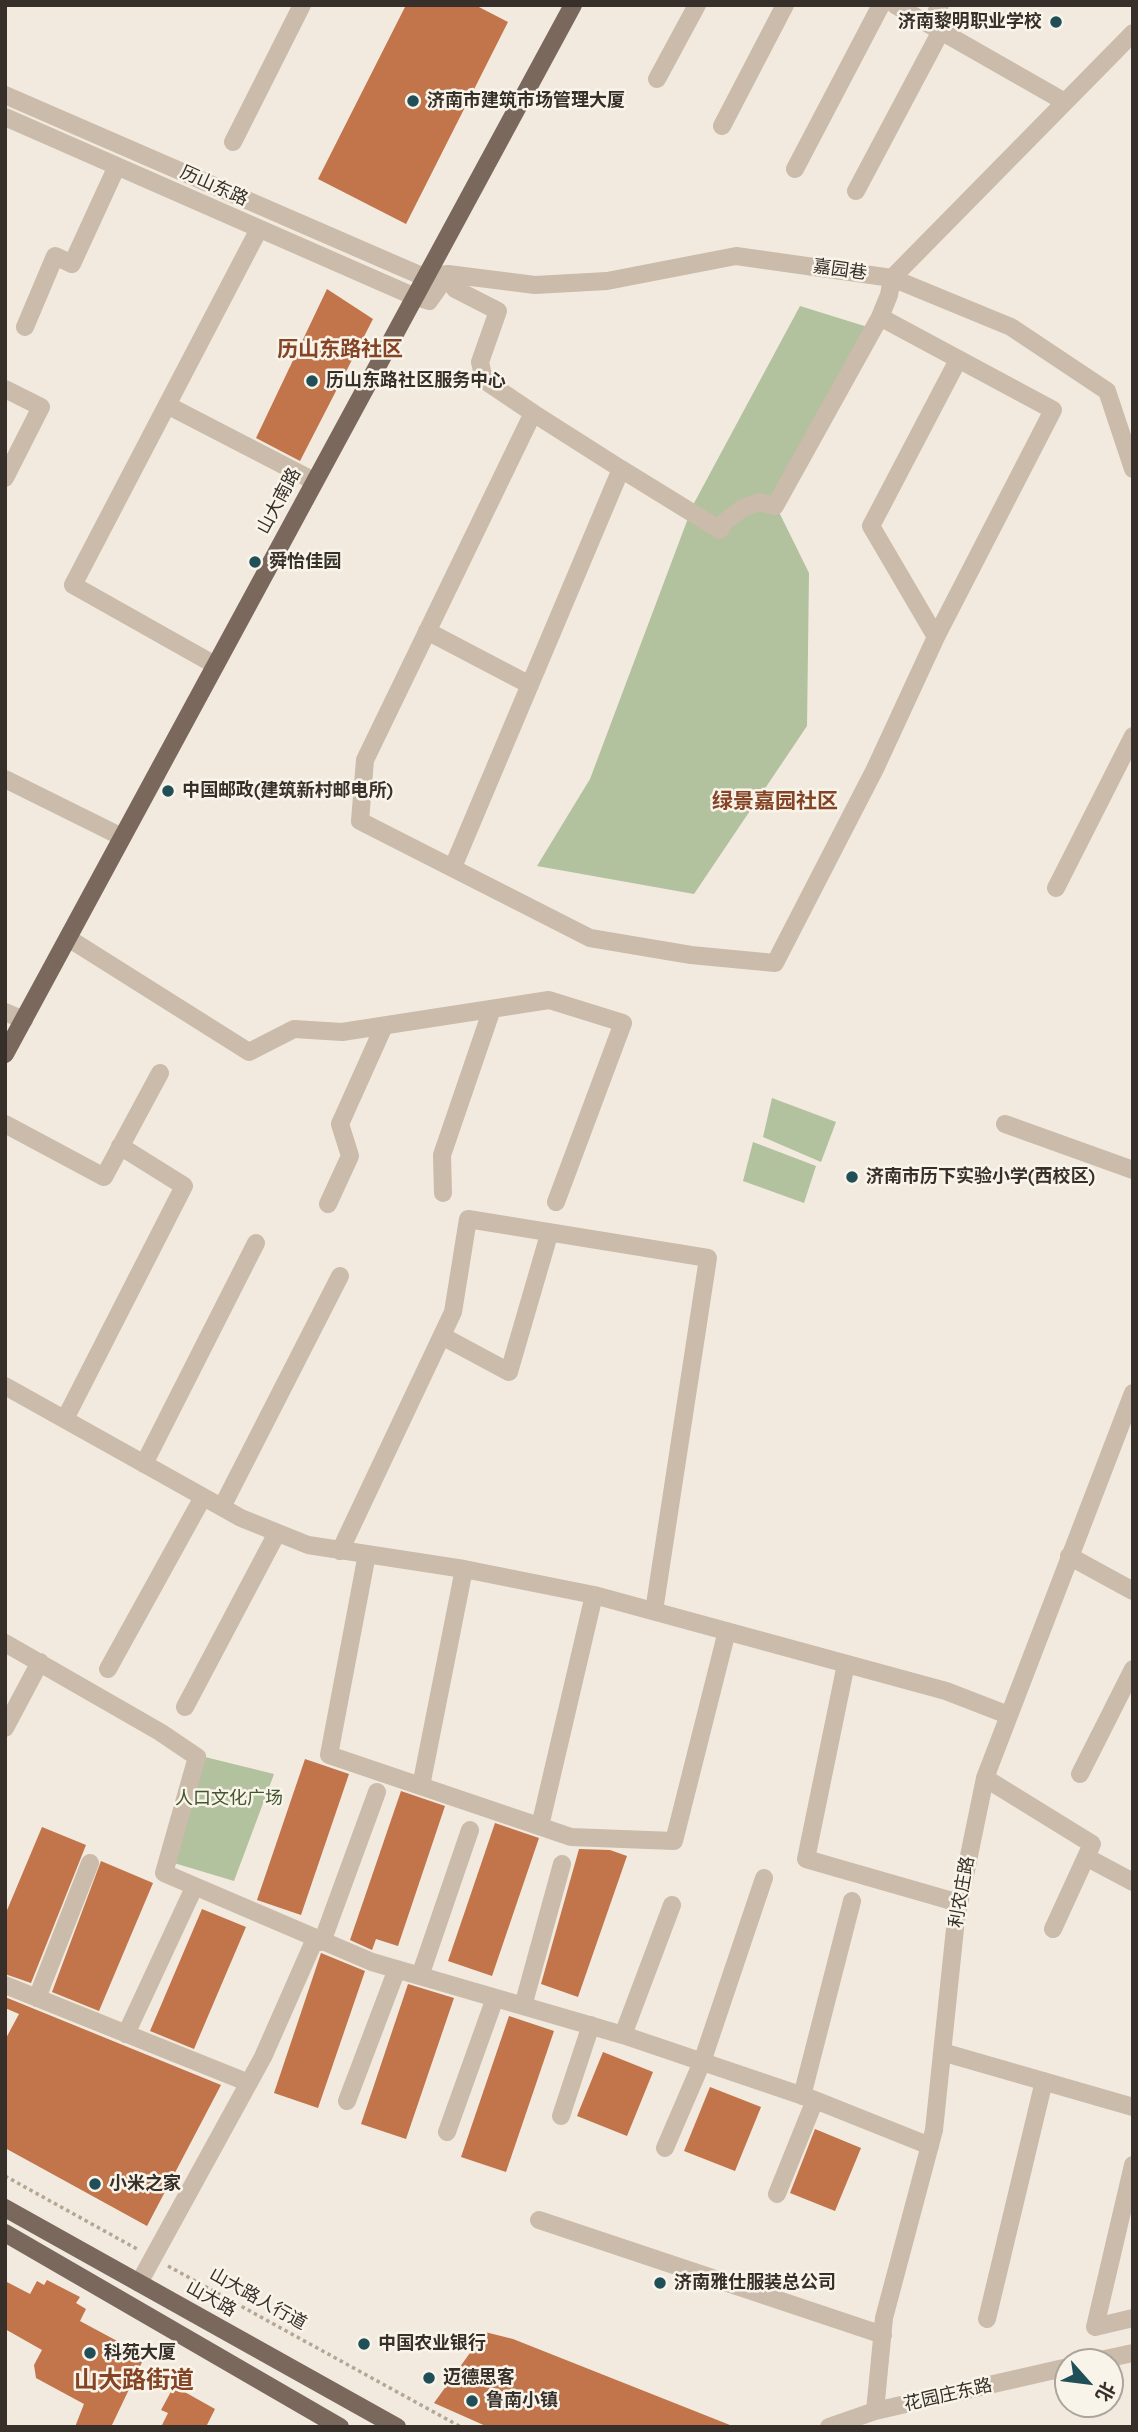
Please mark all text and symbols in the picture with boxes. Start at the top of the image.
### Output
place label: 济南黎明职业学校 [898,11,1042,33]
marker: 济南黎明职业学校 [1048,14,1064,30]
place label: 济南市建筑市场管理大厦 [427,90,625,112]
marker: 济南市建筑市场管理大厦 [405,93,421,109]
street label: 历山东路 [177,161,251,211]
street label: 嘉园巷 [812,256,868,284]
district label: 历山东路社区 [277,337,403,363]
place label: 历山东路社区服务中心 [326,370,506,392]
marker: 历山东路社区服务中心 [304,373,320,389]
street label: 山大南路 [253,464,305,538]
place label: 舜怡佳园 [269,551,341,573]
marker: 舜怡佳园 [247,554,263,570]
place label: 中国邮政(建筑新村邮电所) [182,780,393,802]
marker: 中国邮政(建筑新村邮电所) [160,783,176,799]
district label: 绿景嘉园社区 [712,789,838,815]
place label: 济南市历下实验小学(西校区) [866,1166,1095,1188]
marker: 济南市历下实验小学(西校区) [844,1169,860,1185]
park label: 人口文化广场 [175,1788,283,1810]
street label: 利农庄路 [945,1855,979,1929]
place label: 小米之家 [109,2173,181,2195]
marker: 小米之家 [87,2176,103,2192]
street label: 山大路人行道 [206,2263,310,2335]
place label: 济南雅仕服装总公司 [674,2272,836,2294]
marker: 济南雅仕服装总公司 [652,2275,668,2291]
street label: 山大路 [182,2276,240,2322]
place label: 中国农业银行 [378,2333,486,2355]
marker: 中国农业银行 [356,2336,372,2352]
place label: 科苑大厦 [104,2342,176,2364]
marker: 科苑大厦 [82,2345,98,2361]
north arrow [1054,2348,1124,2418]
district label: 山大路街道 [74,2367,194,2395]
place label: 迈德思客 [443,2367,515,2389]
marker: 迈德思客 [421,2370,437,2386]
street label: 花园庄东路 [902,2374,994,2416]
text: 北 [1091,2378,1121,2406]
place label: 鲁南小镇 [486,2390,558,2412]
marker: 鲁南小镇 [464,2393,480,2409]

